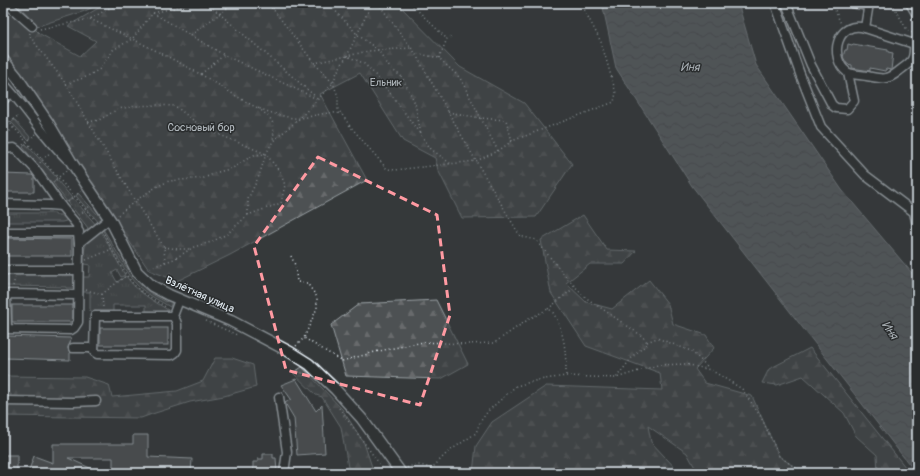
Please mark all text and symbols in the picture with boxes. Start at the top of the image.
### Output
water label: Иня [681,60,701,75]
park label: Ельник [370,76,403,89]
park label: Сосновый бор [167,121,235,134]
street label: Взлётная улица [163,273,236,316]
water label: Иня [878,318,902,343]

